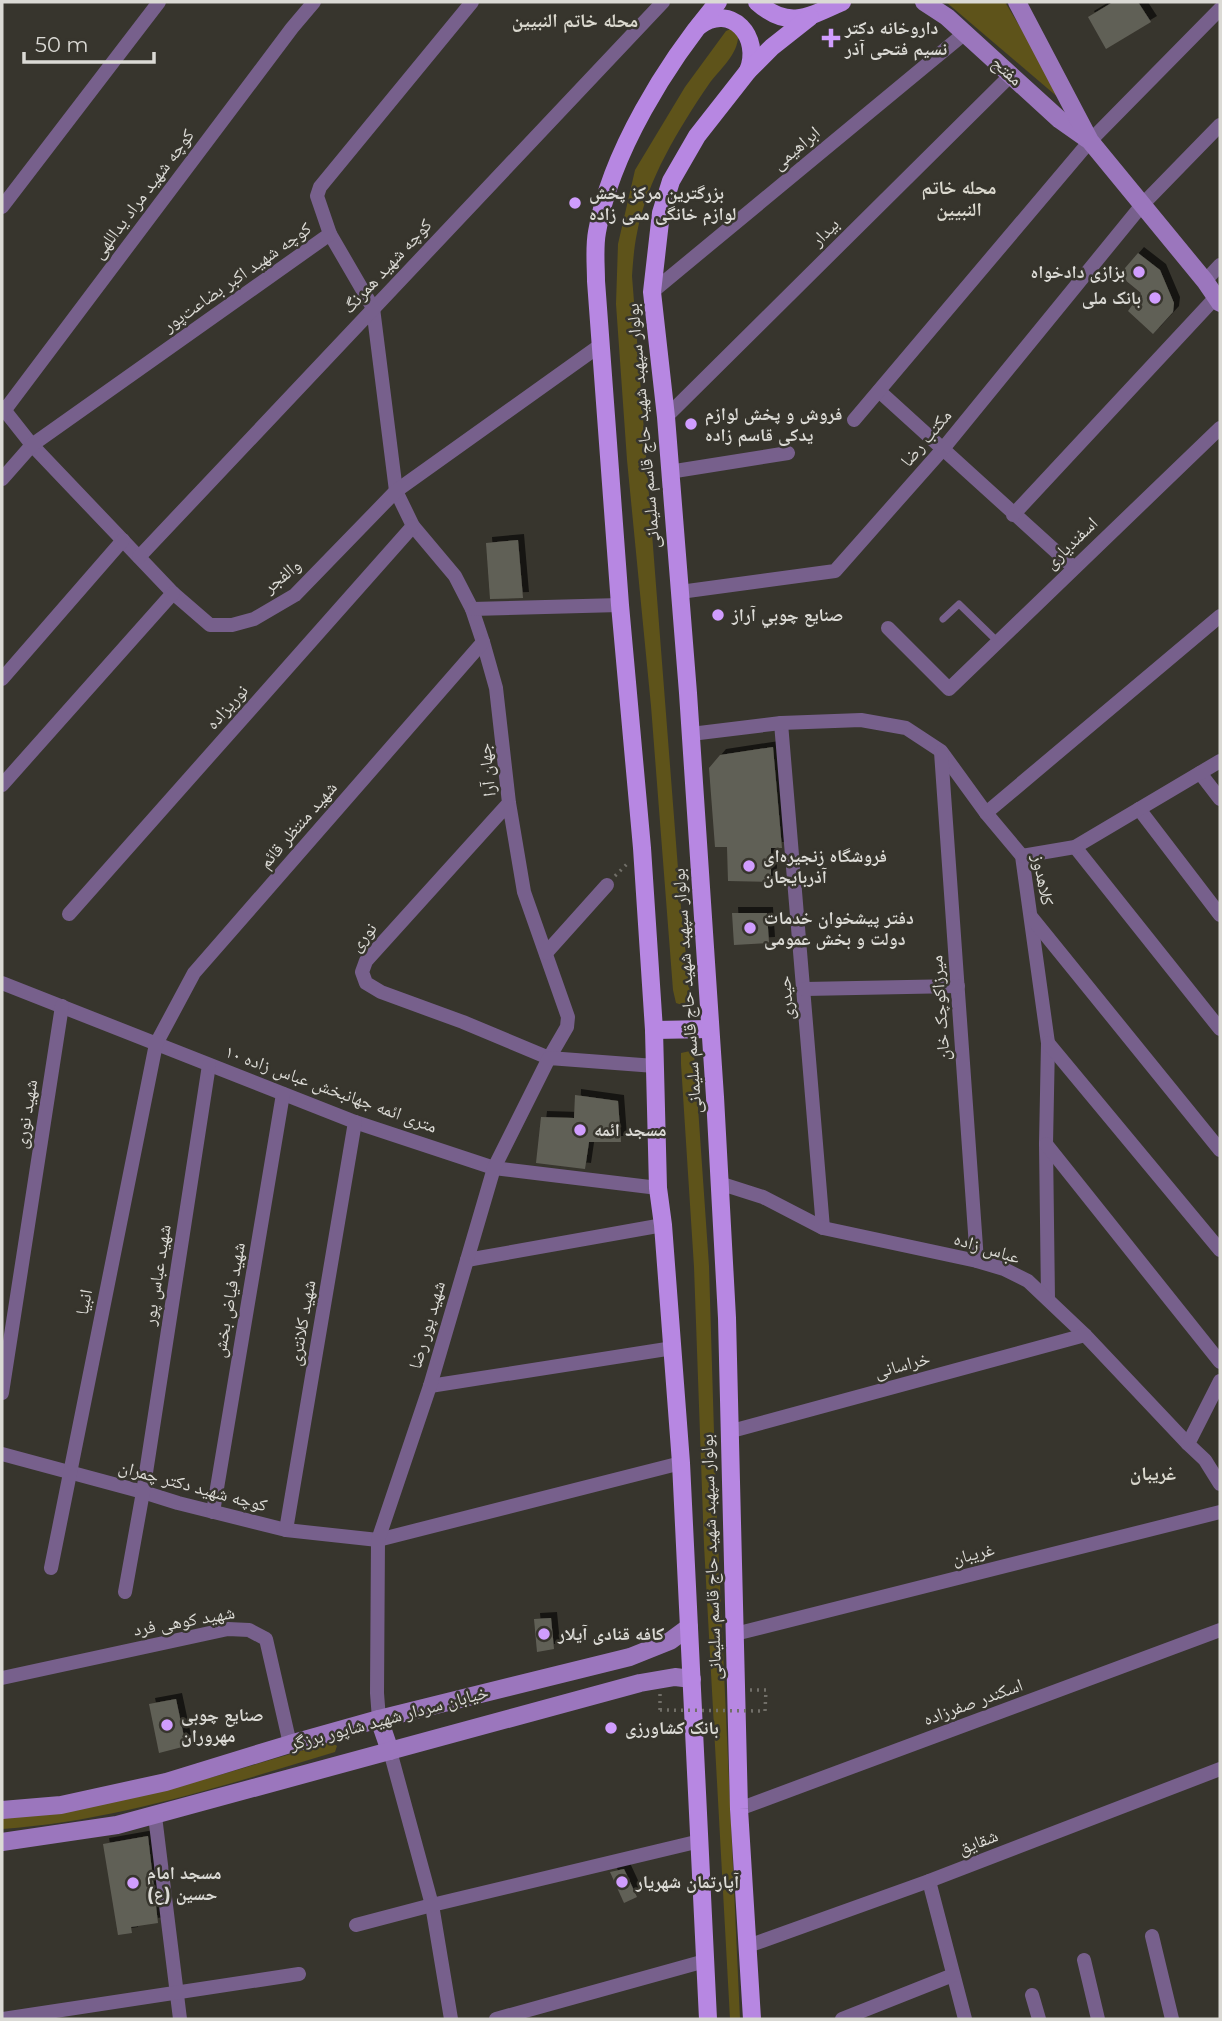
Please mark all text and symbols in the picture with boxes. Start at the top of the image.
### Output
district label: محله خاتم النبیین [512,9,638,33]
place label: داروخانه دکتر نسیم فتحی آذر [844,17,947,61]
scale bar [24,21,154,65]
marker: داروخانه دکتر نسیم فتحی آذر [823,30,839,46]
text: 50 m [35,32,89,57]
street label: مفتح [986,52,1027,91]
street label: ابراهیمی [767,122,825,174]
street label: کوچه شهید مراد یداللهی [87,124,199,263]
district label: محله خاتم النبیین [921,176,997,221]
place label: بزرگترین مرکز پخش لوازم خانگی ممی زاده [589,182,736,226]
marker: بزرگترین مرکز پخش لوازم خانگی ممی زاده [567,195,583,211]
street label: بیدار [805,213,844,252]
street label: کوچه شهید همرنگ [338,214,437,318]
street label: کوچه شهید اکبر بضاعت‌پور [158,217,316,337]
place label: بزازی دادخواه [1031,261,1125,283]
marker: بزازی دادخواه [1131,264,1147,280]
place label: بانک ملی [1082,287,1141,309]
marker: بانک ملی [1147,290,1163,306]
street label: بولوار سپهبد شهید حاج قاسم سلیمانی [621,302,666,550]
place label: فروش و پخش لوازم یدکی قاسم زاده [705,403,842,447]
street label: مکتب رضا [896,405,956,471]
marker: فروش و پخش لوازم یدکی قاسم زاده [683,416,699,432]
street label: اسفندیاری [1040,512,1102,574]
street label: والفجر [258,554,306,599]
place label: صنايع چوبي آراز [731,604,843,629]
marker: صنايع چوبي آراز [710,607,726,623]
street label: نوریزاده [201,680,253,734]
street label: جهان آرا [473,742,501,798]
street label: شهید منتظر قائم [254,777,343,874]
place label: فروشگاه زنجیره‌ای آذربایجان [763,845,887,888]
street label: کلاهدوز [1027,852,1059,908]
marker: فروشگاه زنجیره‌ای آذربایجان [741,858,757,874]
street label: بولوار سپهبد شهید حاج قاسم سلیمانی [667,867,708,1114]
place label: دفتر پیشخوان خدمات دولت و بخش عمومی [764,907,914,950]
street label: نوری [345,918,381,956]
marker: دفتر پیشخوان خدمات دولت و بخش عمومی [742,920,758,936]
street label: میرزاکوچک خان [925,954,955,1062]
street label: حیدری [773,975,799,1021]
street label: ۱۰ متری ائمه جهانبخش عباس زاده [222,1040,440,1138]
street label: شهید نوری [10,1078,42,1150]
place label: مسجد ائمه [594,1119,667,1141]
marker: مسجد ائمه [572,1122,588,1138]
street label: شهید عباس پور [138,1223,176,1328]
street label: عباس زاده [951,1228,1023,1268]
street label: شهید فیاض بخش [208,1241,250,1359]
street label: شهید کلانتری [284,1278,320,1368]
street label: شهید پور رضا [404,1279,450,1371]
street label: انبیا [71,1287,97,1317]
street label: خراسانی [872,1347,932,1383]
street label: بولوار سپهبد شهید حاج قاسم سلیمانی [696,1434,727,1680]
street label: کوچه شهید دکتر چمران [116,1456,270,1517]
district label: غریبان [1130,1462,1176,1485]
street label: غریبان [950,1538,996,1570]
street label: شهید کوهی فرد [131,1601,237,1641]
place label: کافه قنادی آیلار [557,1623,664,1645]
marker: کافه قنادی آیلار [536,1626,552,1642]
street label: اسکندر صفرزاده [920,1674,1026,1730]
street label: خیابان سردار شهید شاپور برزگر [286,1681,491,1756]
place label: صنایع چوبی مهروران [181,1704,263,1747]
marker: صنایع چوبی مهروران [159,1717,175,1733]
place label: بانک کشاورزی [625,1717,719,1739]
marker: بانک کشاورزی [603,1720,619,1736]
street label: شقایق [955,1824,1001,1860]
place label: مسجد امام حسین (ع) [147,1862,222,1905]
place label: آپارتمان شهریار [635,1871,739,1893]
marker: آپارتمان شهریار [614,1874,630,1890]
marker: مسجد امام حسین (ع) [125,1875,141,1891]

